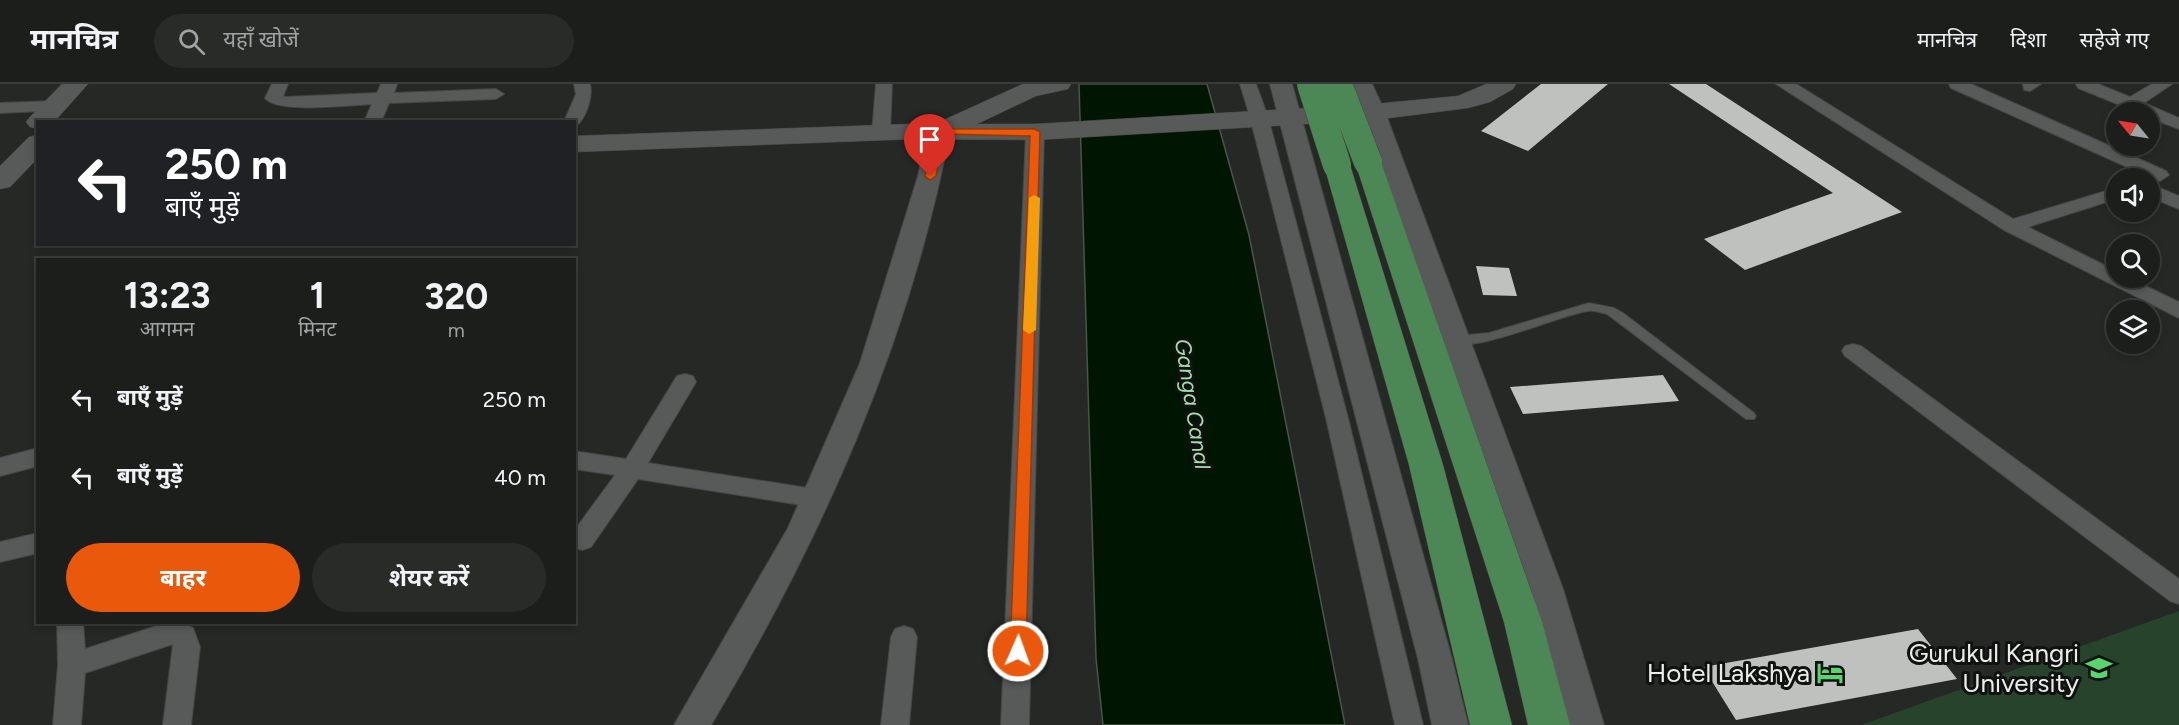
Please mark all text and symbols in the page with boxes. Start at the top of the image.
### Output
search box [154,14,574,68]
text: मानचित्र [30,22,118,56]
icon: search [175,25,208,58]
text: यहाँ खोजें [223,26,299,53]
text: मानचित्र [1917,27,1977,52]
text: दिशा [2010,27,2046,52]
text: सहेजे गए [2079,27,2149,52]
north arrow [2106,102,2160,156]
map controls [2106,102,2160,354]
pin [904,114,955,176]
icon: arrive [913,123,946,156]
text: 250 m [165,139,288,190]
icon: left [66,144,144,222]
button: sound [2106,168,2160,222]
text: बाएँ मुड़ें [165,190,240,223]
button: search [2106,234,2160,288]
text: 13:23 [124,274,211,317]
text: 1 [310,274,325,317]
text: 320 [424,275,488,318]
button: layers [2106,300,2160,354]
text: आगमन [140,317,194,341]
text: मिनट [298,317,337,341]
text: m [448,318,465,342]
water label: Ganga Canal [1169,337,1216,471]
icon: left [66,383,99,416]
text: बाएँ मुड़ें [117,384,183,411]
text: 250 m [483,386,546,413]
icon: left [66,461,99,494]
text: बाएँ मुड़ें [117,462,183,489]
text: 40 m [494,464,546,491]
button: बाहर [66,543,300,612]
button: शेयर करें [312,543,546,612]
position arrow [986,619,1050,683]
place label: Gurukul Kangri University [1909,637,2079,699]
school or university icon: Gurukul Kangri University [2084,653,2114,683]
place label: Hotel Lakshya [1647,657,1810,689]
hotel icon: Hotel Lakshya [1815,658,1845,688]

